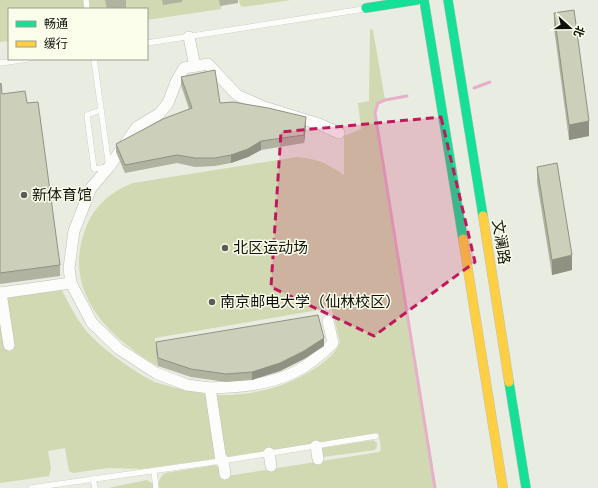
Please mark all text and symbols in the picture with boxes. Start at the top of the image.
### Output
legend [8,8,148,60]
north arrow [550,8,590,48]
text: 畅通 [44,16,68,32]
text: 北 [571,24,588,39]
text: 缓行 [44,36,68,52]
place label: 新体育馆 [32,185,92,204]
marker: 新体育馆 [19,190,29,200]
street label: 文澜路 [489,218,514,266]
place label: 北区运动场 [233,238,308,257]
marker: 北区运动场 [220,243,230,253]
place label: 南京邮电大学（仙林校区） [220,292,400,311]
marker: 南京邮电大学（仙林校区） [207,297,217,307]

